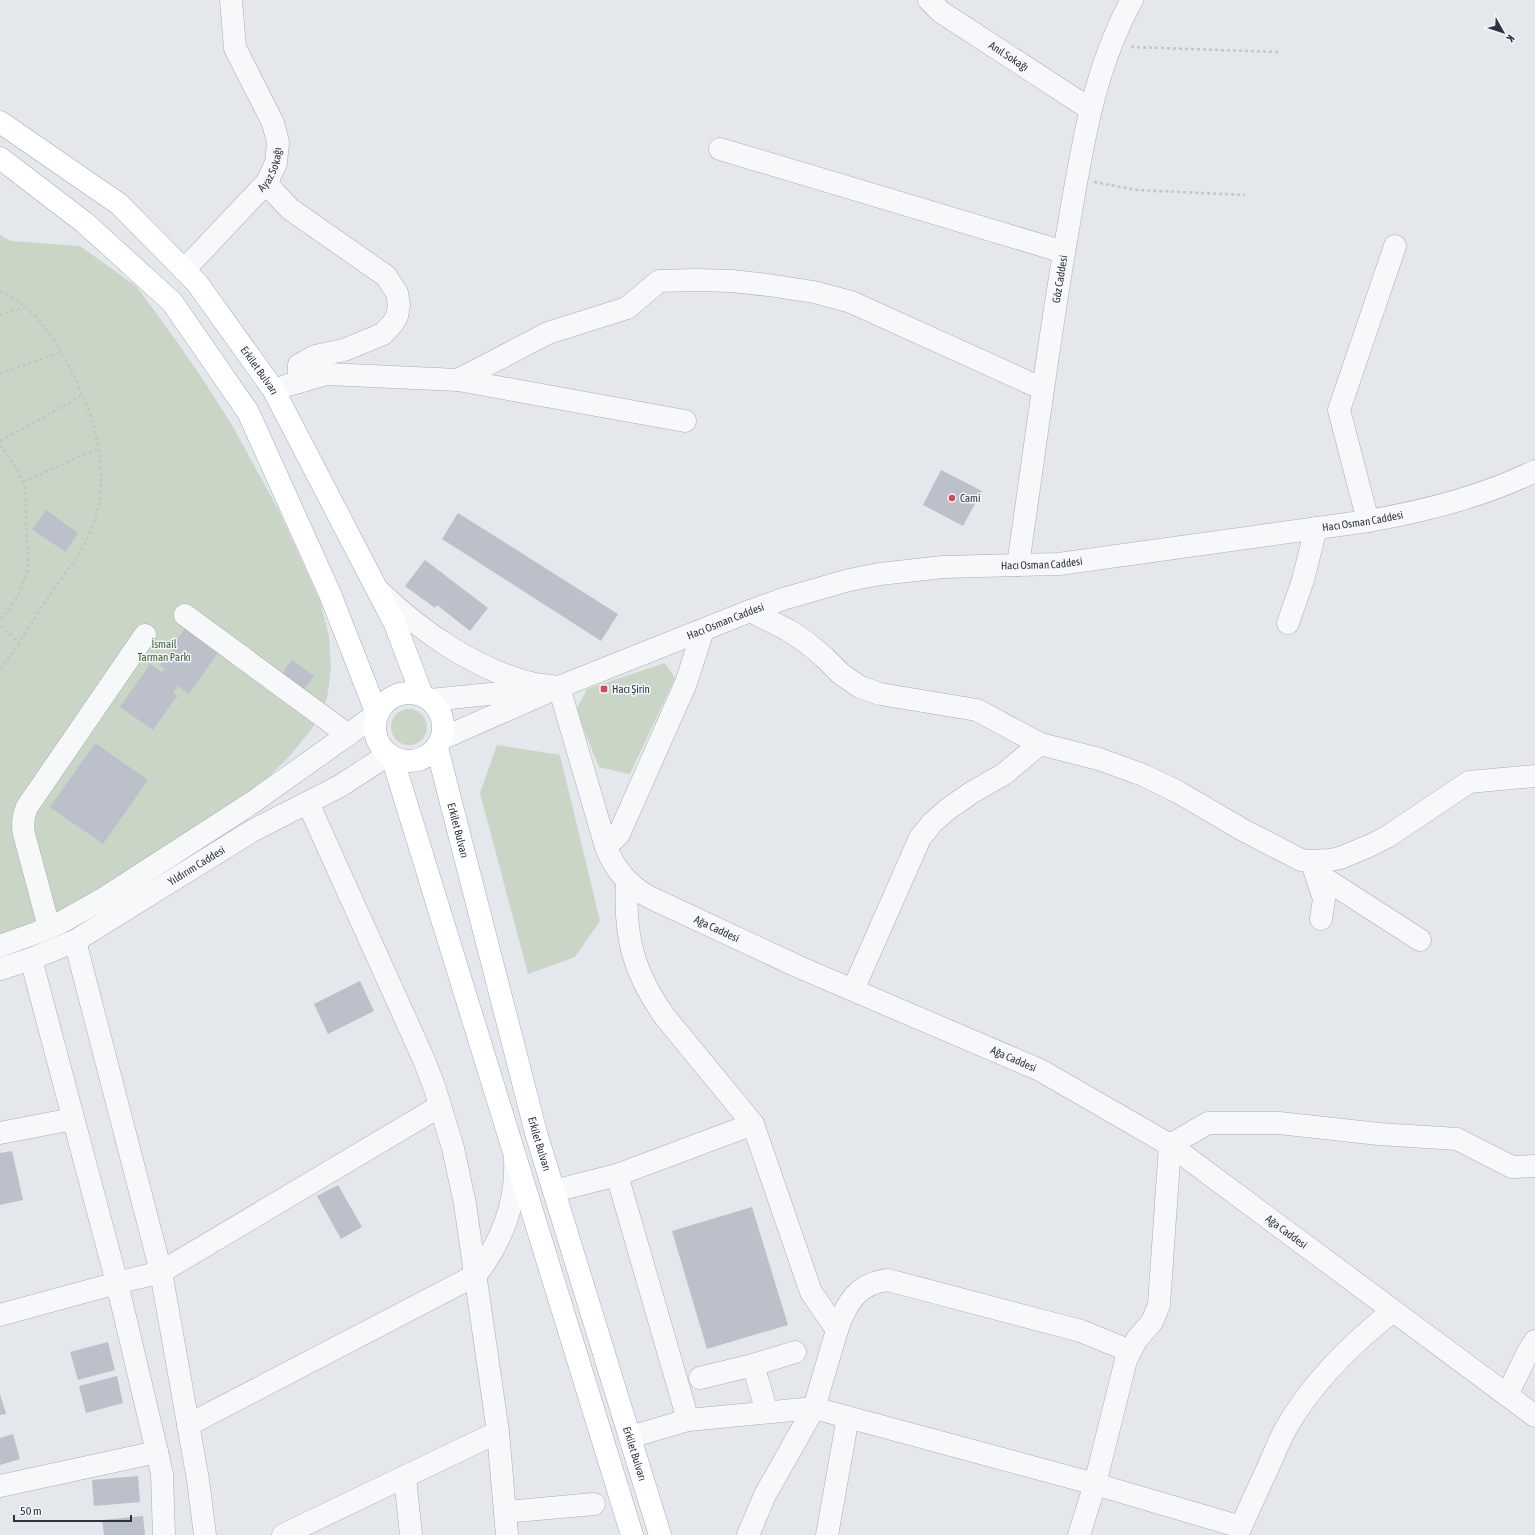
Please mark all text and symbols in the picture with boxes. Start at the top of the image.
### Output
north arrow [1483,12,1523,52]
text: K [1504,32,1517,45]
street label: Anıl Sokağı [987,39,1031,73]
street label: Ayaz Sokağı [255,147,283,194]
street label: Göz Caddesi [1050,254,1069,304]
street label: Erkilet Bulvarı [238,344,281,396]
place label: Cami [960,492,981,504]
marker: Cami [947,493,957,503]
street label: Hacı Osman Caddesi [1321,508,1404,533]
street label: Hacı Osman Caddesi [1001,555,1083,572]
street label: Hacı Osman Caddesi [685,600,766,642]
park label: İsmail Tarman Parkı [138,638,190,663]
place label: Hacı Şirin [612,683,650,695]
marker: Hacı Şirin [599,684,609,694]
street label: Erkilet Bulvarı [445,802,471,859]
street label: Yıldırım Caddesi [166,843,227,888]
street label: Ağa Caddesi [692,913,741,944]
street label: Ağa Caddesi [989,1044,1038,1074]
street label: Erkilet Bulvarı [526,1115,553,1173]
street label: Ağa Caddesi [1264,1212,1310,1251]
street label: Erkilet Bulvarı [621,1425,649,1482]
scale bar [14,1497,131,1523]
text: 50 m [20,1504,42,1518]

